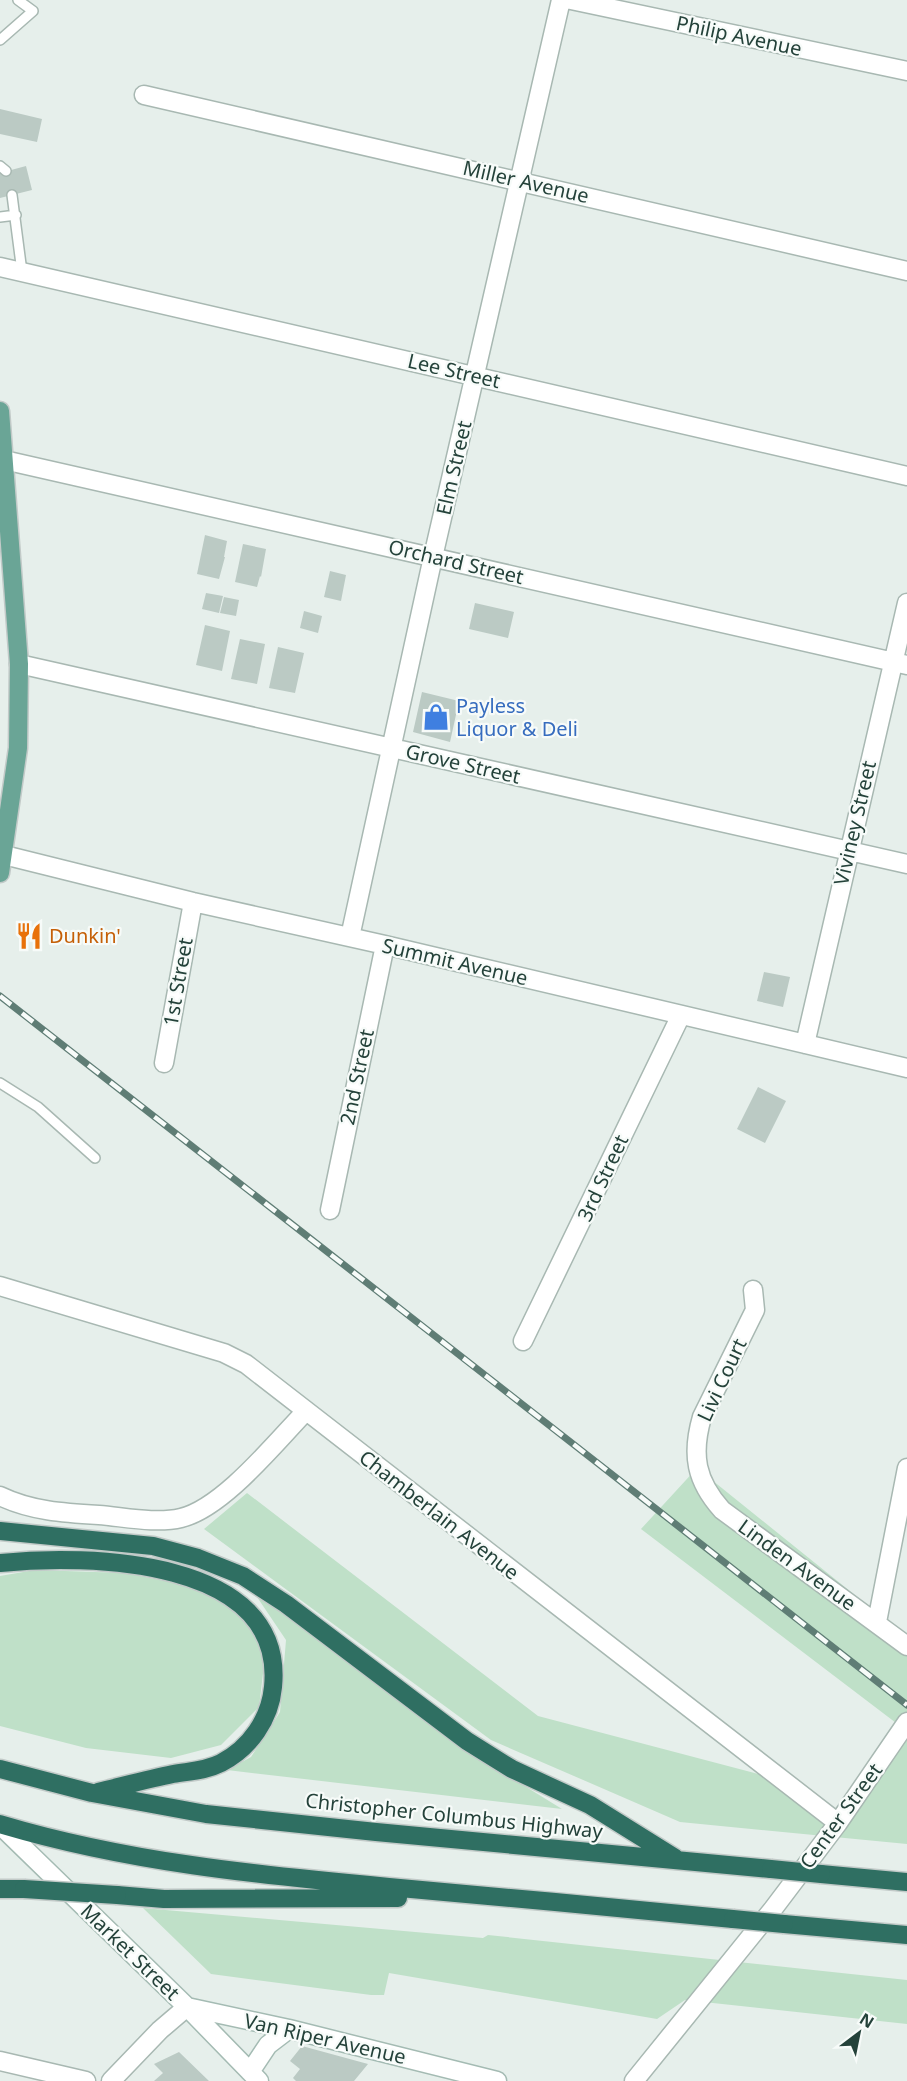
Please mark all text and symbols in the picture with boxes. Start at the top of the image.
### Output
street label: Philip Avenue [674,9,804,62]
street label: Miller Avenue [460,154,592,209]
street label: Lee Street [405,347,503,394]
street label: Elm Street [430,418,477,518]
street label: Orchard Street [386,533,526,590]
place label: Payless Liquor & Deli [456,692,578,742]
shop icon: Payless Liquor & Deli [421,702,451,732]
street label: Grove Street [403,737,523,790]
street label: Viviney Street [827,758,882,888]
restaurant icon: Dunkin' [14,921,44,951]
place label: Dunkin' [49,922,121,949]
street label: Summit Avenue [380,932,531,991]
street label: 1st Street [156,936,199,1028]
street label: 2nd Street [333,1027,380,1127]
street label: 3rd Street [571,1130,634,1225]
street label: Livi Court [691,1334,753,1426]
street label: Chamberlain Avenue [354,1444,525,1586]
street label: Linden Avenue [733,1513,862,1616]
street label: Center Street [793,1758,888,1874]
street label: Christopher Columbus Highway [304,1786,605,1845]
street label: Market Street [75,1898,186,2006]
north arrow [829,2003,889,2063]
street label: Van Riper Avenue [242,2007,409,2070]
text: N [856,2008,878,2033]

